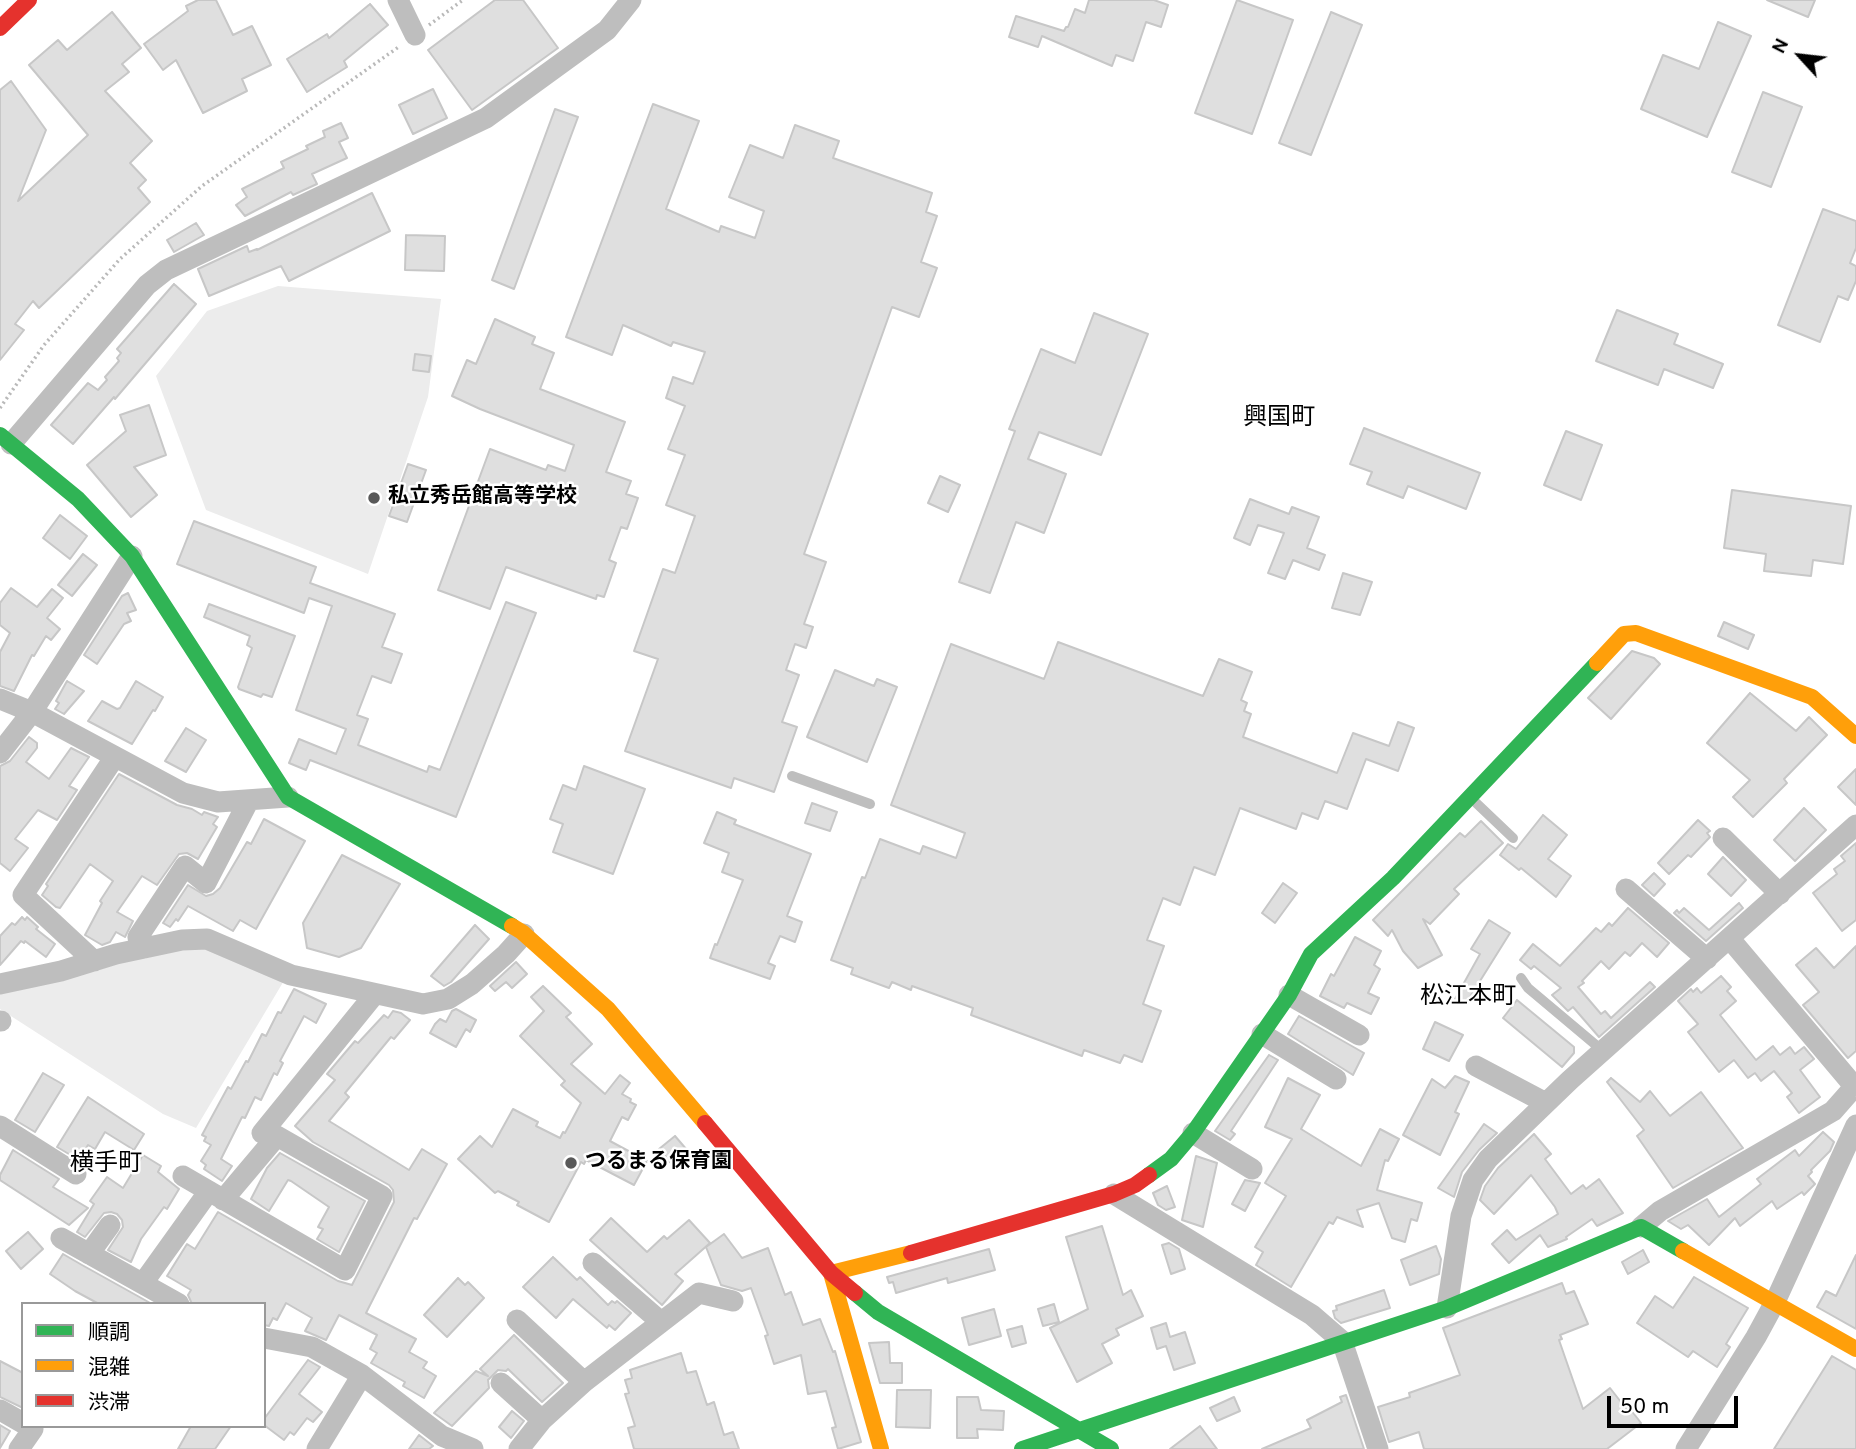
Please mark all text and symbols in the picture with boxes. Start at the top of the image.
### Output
north arrow [1765,21,1835,91]
text: N [1767,35,1795,58]
district label: 興国町 [1243,405,1315,433]
place label: 私立秀岳館高等学校 [388,485,577,511]
marker: 私立秀岳館高等学校 [366,490,382,506]
district label: 松江本町 [1420,984,1516,1012]
place label: つるまる保育園 [585,1150,732,1176]
district label: 横手町 [70,1151,142,1179]
marker: つるまる保育園 [563,1155,579,1171]
legend [21,1302,266,1428]
text: 順調 [88,1320,130,1347]
text: 混雑 [88,1355,130,1382]
scale bar [1611,1382,1742,1426]
text: 渋滞 [88,1390,130,1417]
text: 50 m [1620,1394,1669,1421]

